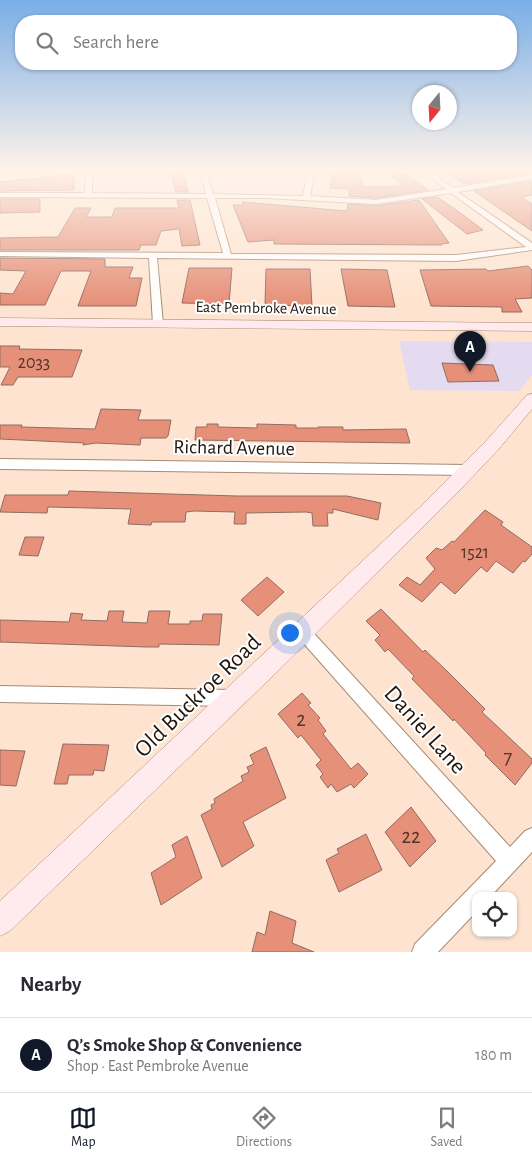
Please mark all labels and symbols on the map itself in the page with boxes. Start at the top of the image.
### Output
north arrow [412,85,457,130]
street label: East Pembroke Avenue [195,299,337,317]
pin: A [454,331,486,372]
house number: 2033 [18,354,50,372]
street label: Richard Avenue [173,437,295,459]
house number: 1521 [461,544,489,562]
your location [277,620,303,646]
street label: Old Buckroe Road [130,630,266,762]
street label: Daniel Lane [379,681,471,779]
house number: 2 [296,709,306,730]
house number: 7 [504,747,513,768]
house number: 22 [401,826,421,847]

